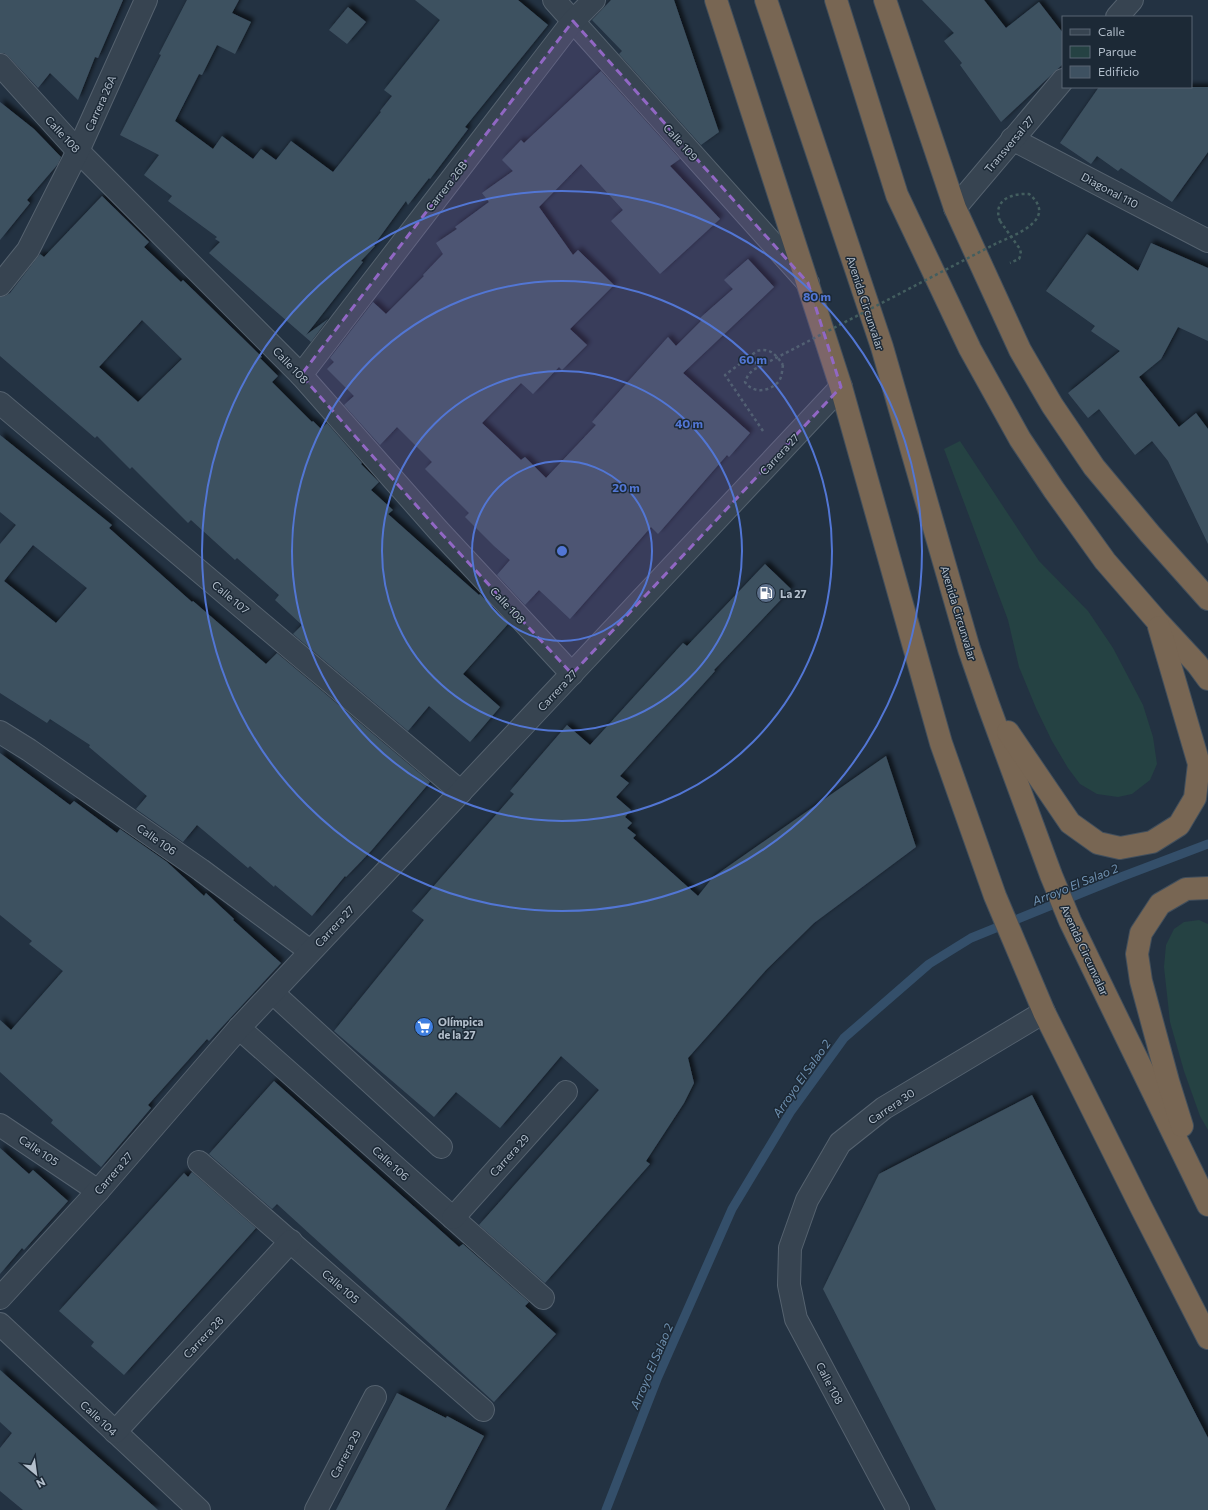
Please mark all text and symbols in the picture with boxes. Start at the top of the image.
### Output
legend [1062,16,1192,88]
text: Calle [1098,24,1125,38]
text: Parque [1098,44,1136,58]
text: Edificio [1098,64,1139,78]
street label: Carrera 26A [82,73,118,133]
street label: Calle 108 [43,113,83,155]
street label: Transversal 27 [981,113,1037,175]
street label: Calle 109 [661,121,701,163]
street label: Carrera 26B [423,158,469,214]
street label: Diagonal 110 [1079,170,1141,210]
street label: Avenida Circunvalar [845,254,888,352]
text: 80 m [803,289,831,303]
street label: Calle 108 [271,344,312,386]
text: 60 m [739,352,767,366]
text: 40 m [675,416,703,430]
street label: Carrera 27 [757,431,802,477]
text: 20 m [612,480,640,494]
centre of rings [555,544,569,558]
street label: Avenida Circunvalar [938,564,980,662]
street label: Calle 107 [210,578,252,616]
fuel station icon: La 27 [755,582,777,604]
street label: Calle 108 [488,584,528,626]
place label: La 27 [780,587,807,600]
street label: Carrera 27 [535,667,580,713]
street label: Calle 106 [135,821,180,858]
water label: Arroyo El Salao 2 [1029,860,1120,908]
street label: Carrera 27 [312,903,357,949]
street label: Avenida Circunvalar [1058,903,1112,998]
place label: Olímpica de la 27 [438,1015,484,1041]
supermarket icon: Olímpica de la 27 [413,1016,435,1038]
water label: Arroyo El Salao 2 [769,1036,833,1120]
street label: Carrera 30 [865,1086,917,1126]
street label: Carrera 29 [487,1131,532,1179]
street label: Calle 105 [17,1132,61,1168]
street label: Calle 106 [370,1143,412,1183]
street label: Carrera 27 [91,1149,135,1197]
street label: Calle 105 [320,1266,362,1306]
street label: Carrera 28 [180,1313,226,1361]
water label: Arroyo El Salao 2 [626,1321,675,1412]
street label: Calle 108 [814,1360,847,1406]
street label: Calle 104 [78,1398,120,1438]
street label: Carrera 29 [327,1427,363,1480]
north arrow [16,1454,56,1494]
text: N [34,1475,48,1491]

